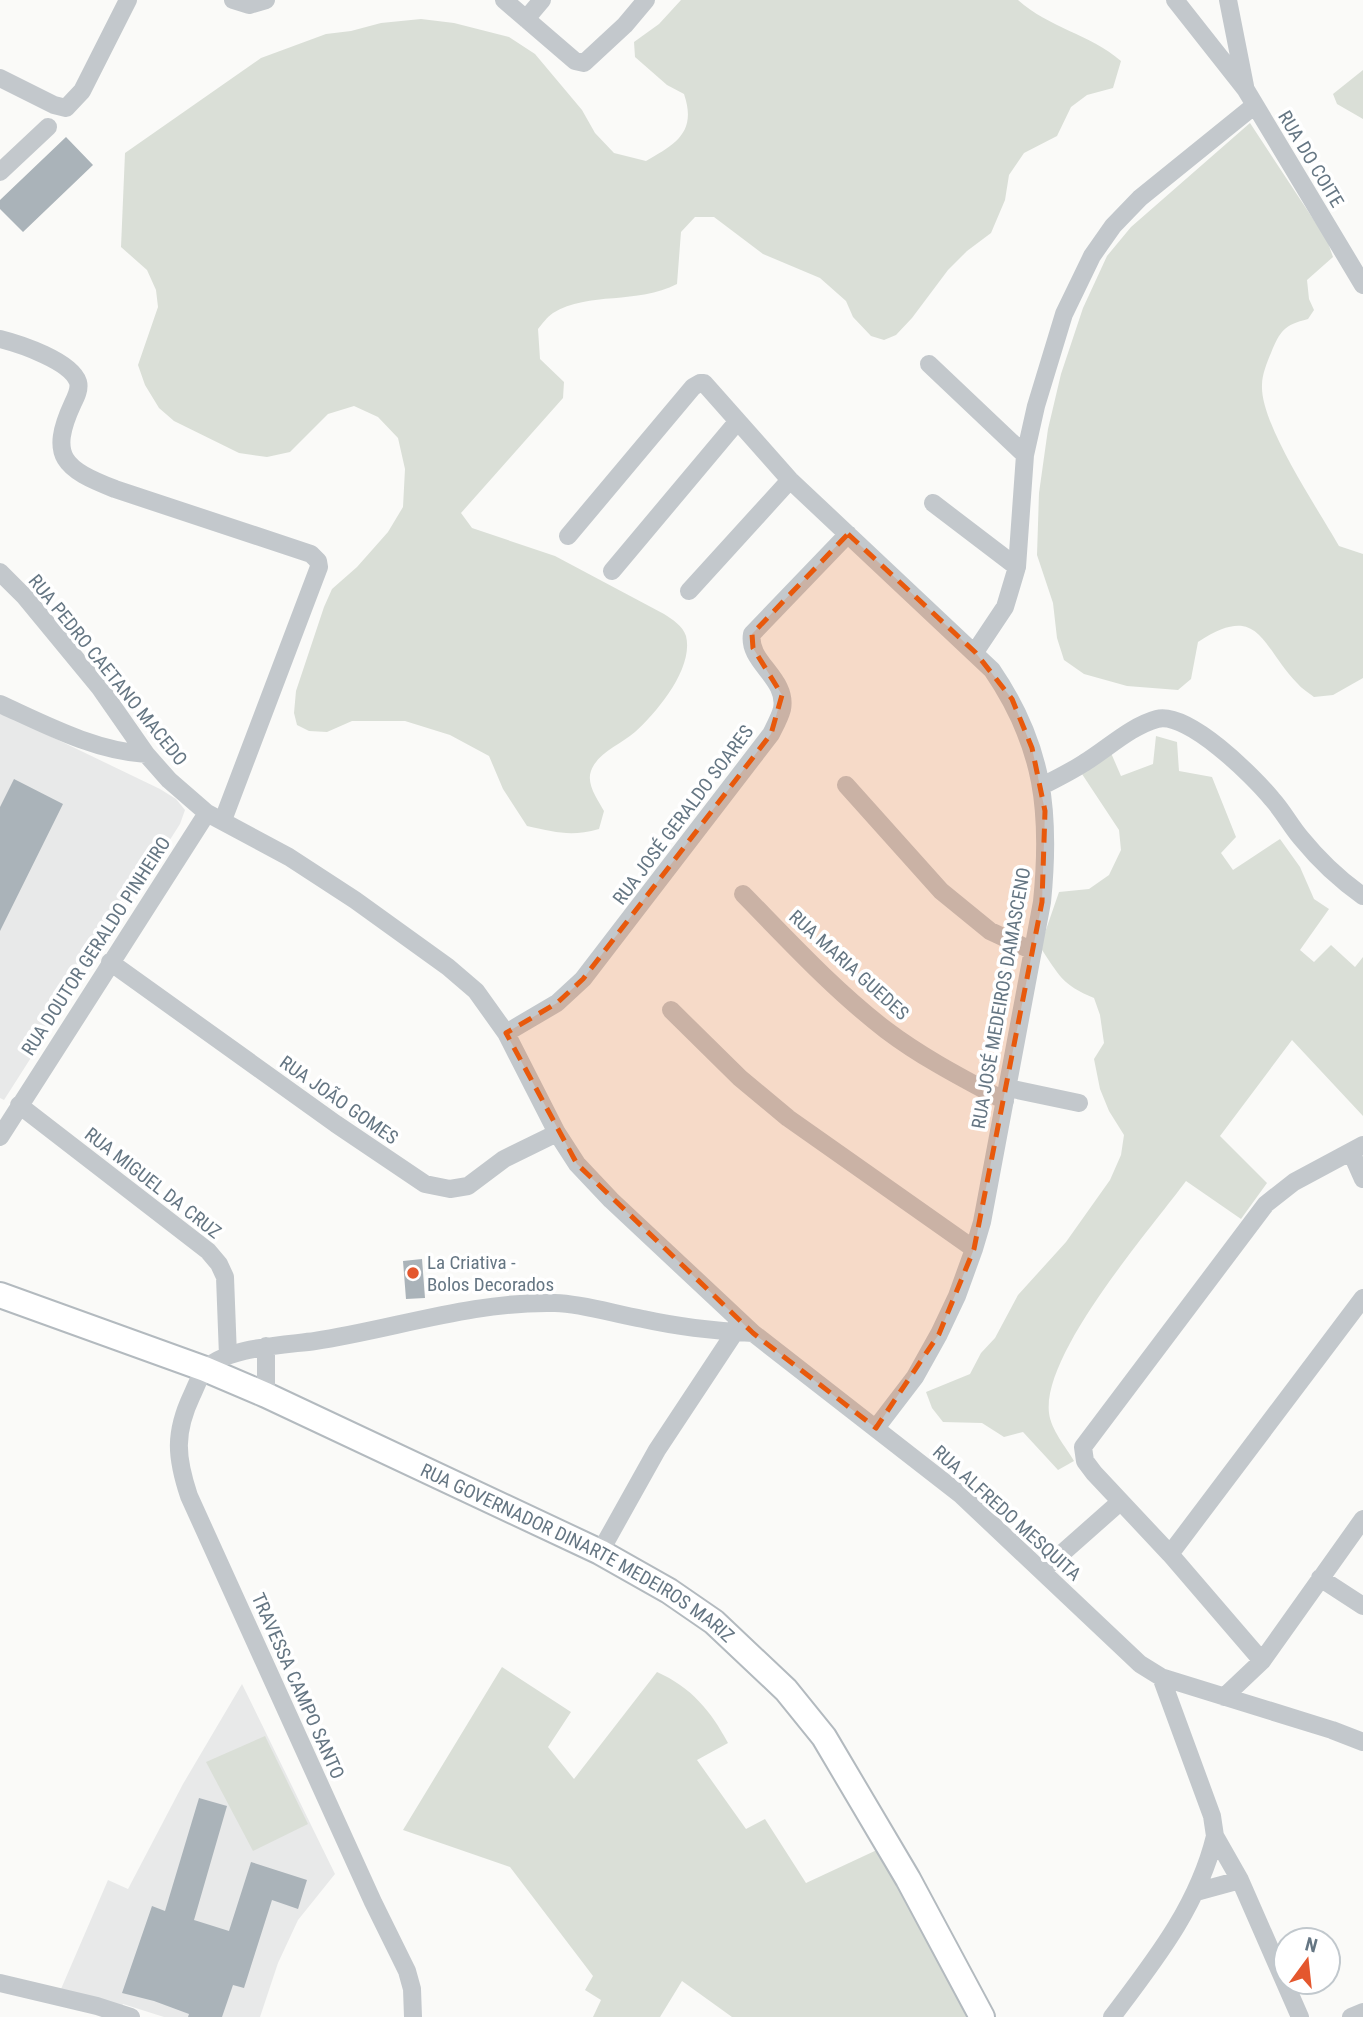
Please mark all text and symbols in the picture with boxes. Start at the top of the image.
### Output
street label: RUA DO COITE [1273,107,1349,211]
street label: RUA PEDRO CAETANO MACEDO [24,570,192,770]
street label: RUA JOSÉ GERALDO SOARES [608,721,758,909]
street label: RUA DOUTOR GERALDO PINHEIRO [17,832,175,1060]
street label: RUA JOSÉ MEDEIROS DAMASCENO [967,866,1035,1130]
street label: RUA MARIA GUEDES [784,905,914,1025]
street label: RUA JOÃO GOMES [275,1051,403,1149]
street label: RUA MIGUEL DA CRUZ [80,1122,226,1244]
place label: La Criativa - Bolos Decorados [427,1251,554,1296]
marker: La Criativa - Bolos Decorados [405,1265,421,1281]
street label: RUA ALFREDO MESQUITA [928,1440,1086,1586]
street label: RUA GOVERNADOR DINARTE MEDEIROS MARIZ [417,1458,739,1647]
street label: TRAVESSA CAMPO SANTO [247,1590,349,1782]
north arrow [1272,1926,1342,1996]
text: N [1303,1932,1320,1958]

